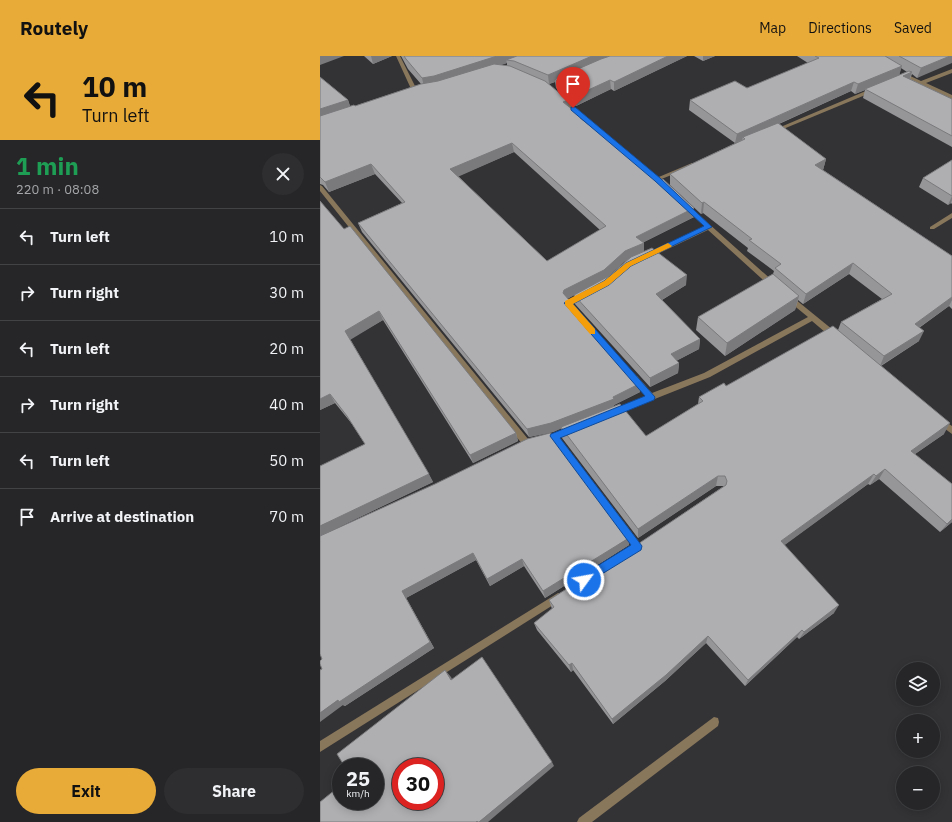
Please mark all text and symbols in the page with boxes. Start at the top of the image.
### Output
text: Routely [20,16,88,40]
text: Map [759,19,786,37]
text: Directions [808,19,872,37]
text: Saved [894,19,932,37]
pin [556,67,590,108]
text: 10 m [82,68,147,105]
icon: left [16,72,68,124]
icon: arrive [562,73,584,95]
text: Turn left [82,104,150,127]
text: 1 min [16,150,79,182]
button: close [262,153,304,195]
text: 220 m · 08:08 [16,181,99,198]
icon: left [16,226,38,248]
text: Turn left [50,227,110,246]
text: 10 m [269,227,304,246]
icon: right [16,282,38,304]
text: Turn right [50,283,119,302]
text: 30 m [269,283,304,302]
icon: left [16,338,38,360]
text: Turn left [50,339,110,358]
text: 20 m [269,339,304,358]
icon: right [16,394,38,416]
text: Turn right [50,395,119,414]
text: 40 m [269,395,304,414]
icon: left [16,450,38,472]
text: Turn left [50,451,110,470]
text: 50 m [269,451,304,470]
icon: arrive [16,506,38,528]
text: Arrive at destination [50,507,194,526]
text: 70 m [269,507,304,526]
position arrow [563,559,605,601]
map controls [896,662,940,810]
button: layers [896,662,940,706]
button: + [896,714,940,758]
speed limit sign: 30 [392,758,444,810]
text: 25 [346,765,370,792]
button: − [896,766,940,810]
button: Exit [16,768,156,814]
button: Share [164,768,304,814]
text: km/h [346,787,370,800]

